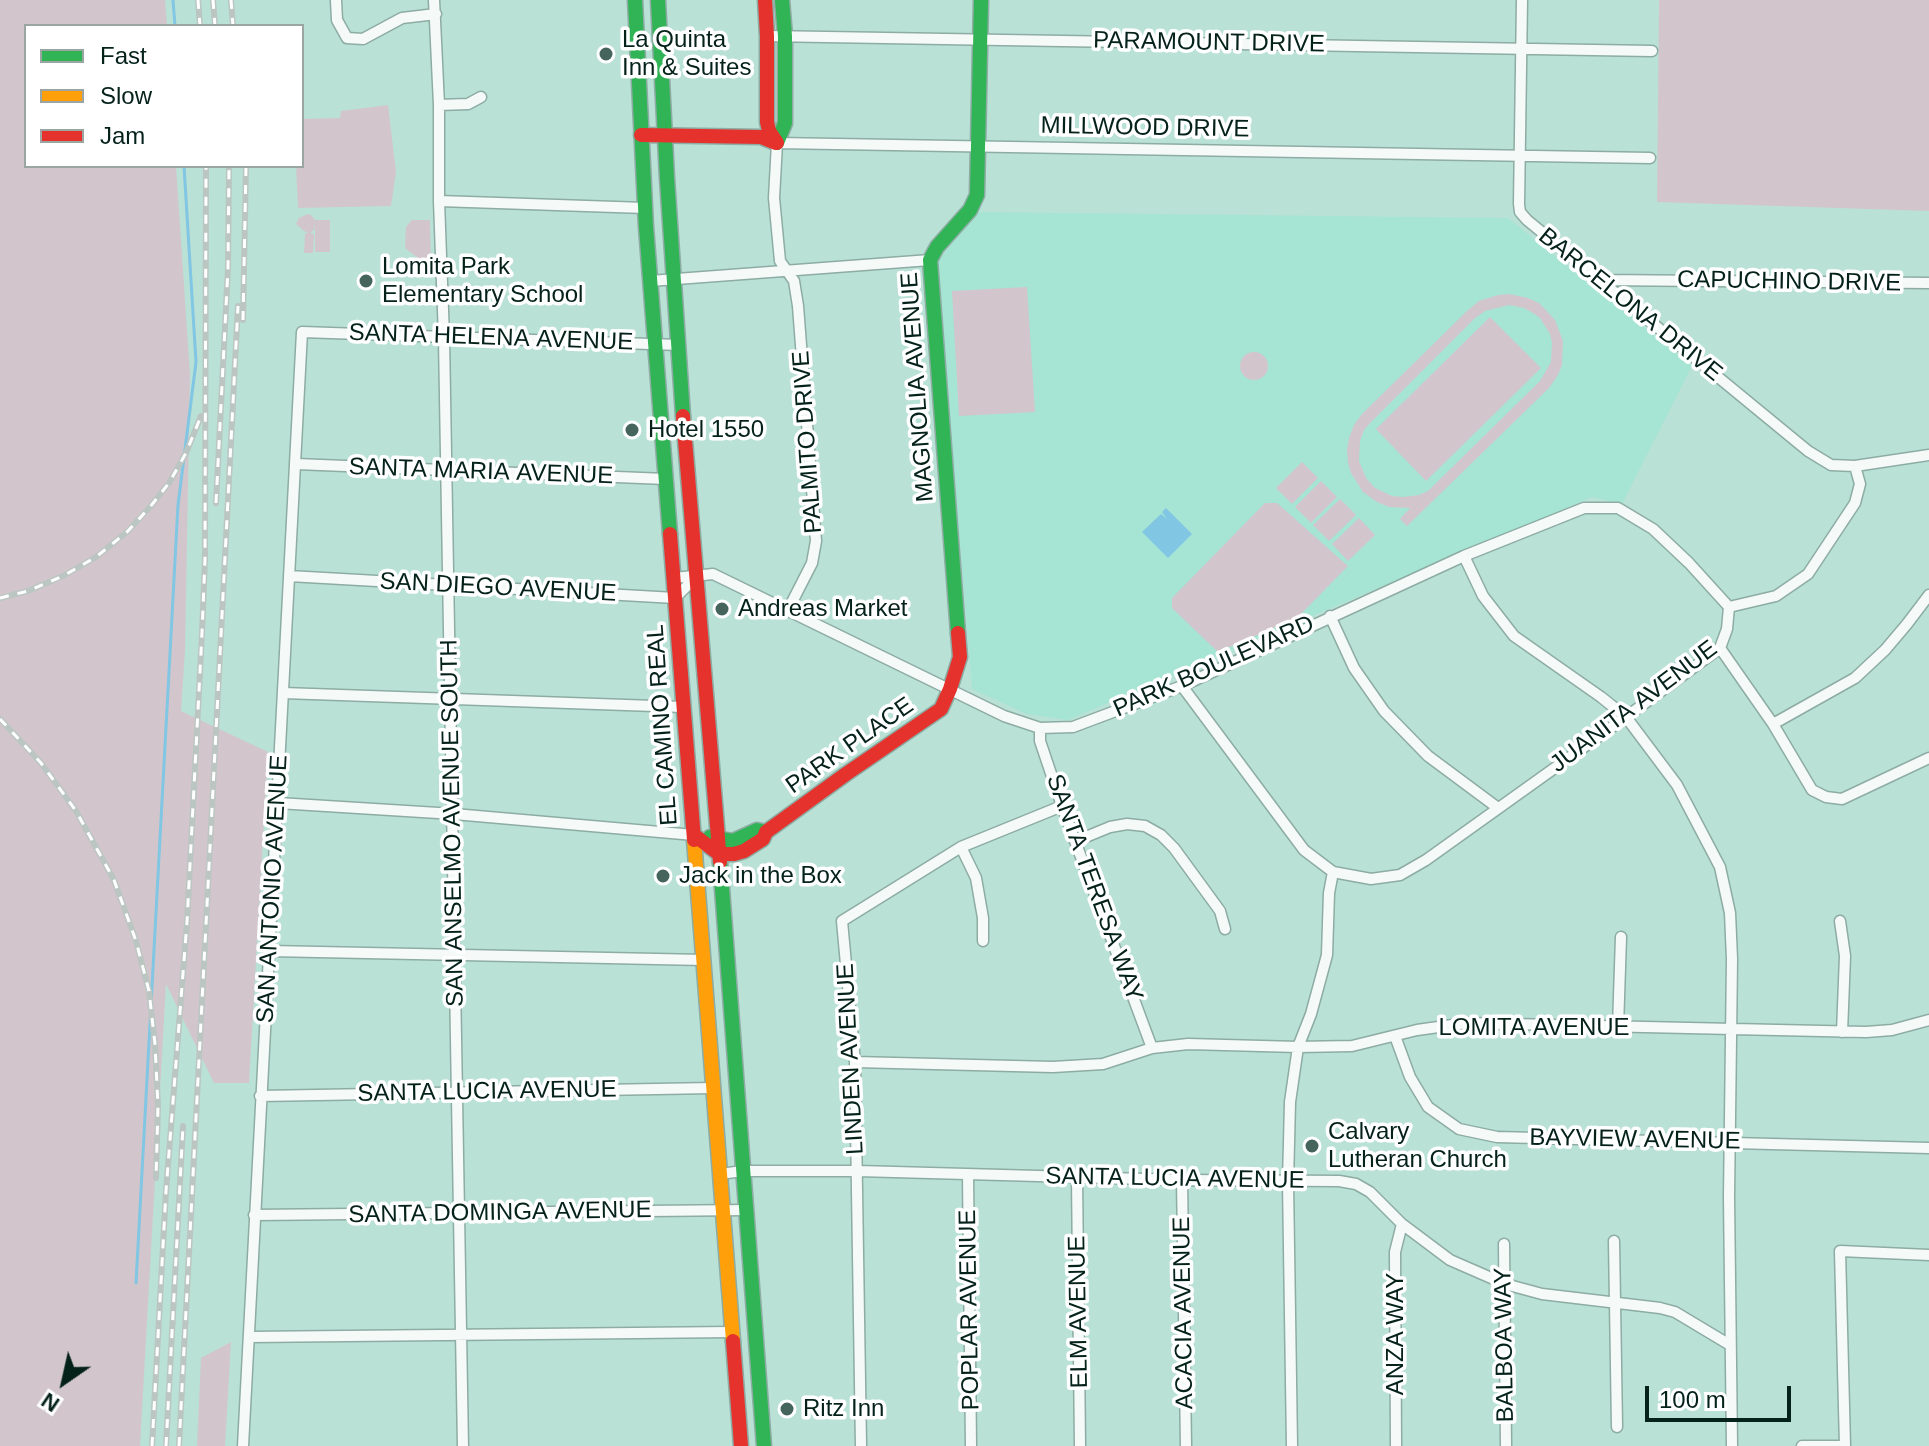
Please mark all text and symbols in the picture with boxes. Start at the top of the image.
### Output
legend [24,24,304,168]
place label: La Quinta Inn & Suites [622,26,751,82]
street label: PARAMOUNT DRIVE [1093,27,1325,59]
text: Fast [100,42,147,69]
marker: La Quinta Inn & Suites [597,45,615,63]
text: Slow [100,82,152,109]
street label: MILLWOOD DRIVE [1040,112,1250,144]
text: Jam [100,122,145,149]
street label: BARCELONA DRIVE [1532,222,1728,388]
place label: Lomita Park Elementary School [382,253,583,309]
street label: CAPUCHINO DRIVE [1677,266,1901,298]
street label: MAGNOLIA AVENUE [896,271,940,503]
marker: Lomita Park Elementary School [357,272,375,290]
street label: SANTA HELENA AVENUE [348,319,634,357]
street label: PALMITO DRIVE [787,350,829,534]
place label: Hotel 1550 [648,416,764,444]
marker: Hotel 1550 [623,421,641,439]
street label: SANTA MARIA AVENUE [348,453,614,491]
street label: SAN DIEGO AVENUE [379,567,617,609]
place label: Andreas Market [738,595,907,623]
marker: Andreas Market [713,600,731,618]
street label: PARK BOULEVARD [1109,610,1319,724]
street label: EL CAMINO REAL [642,624,684,826]
street label: JUANITA AVENUE [1545,635,1723,779]
street label: SAN ANSELMO AVENUE SOUTH [435,639,471,1007]
street label: PARK PLACE [781,691,919,801]
street label: SAN ANTONIO AVENUE [252,754,294,1024]
street label: SANTA TERESA WAY [1039,771,1149,1005]
place label: Jack in the Box [679,862,842,890]
marker: Jack in the Box [654,867,672,885]
street label: LINDEN AVENUE [832,963,870,1155]
street label: LOMITA AVENUE [1438,1014,1630,1042]
street label: SANTA LUCIA AVENUE [357,1075,617,1109]
place label: Calvary Lutheran Church [1328,1118,1507,1174]
street label: BAYVIEW AVENUE [1529,1124,1741,1156]
marker: Calvary Lutheran Church [1303,1137,1321,1155]
street label: SANTA LUCIA AVENUE [1045,1162,1305,1196]
street label: SANTA DOMINGA AVENUE [348,1196,652,1230]
street label: POPLAR AVENUE [954,1209,986,1411]
street label: ACACIA AVENUE [1168,1216,1200,1410]
street label: ELM AVENUE [1063,1235,1095,1389]
street label: BALBOA WAY [1489,1267,1521,1423]
street label: ANZA WAY [1382,1273,1410,1395]
north arrow [24,1342,104,1422]
scale bar [1649,1370,1795,1420]
text: 100 m [1659,1386,1726,1413]
text: N [37,1388,64,1417]
place label: Ritz Inn [803,1395,884,1423]
marker: Ritz Inn [778,1400,796,1418]

